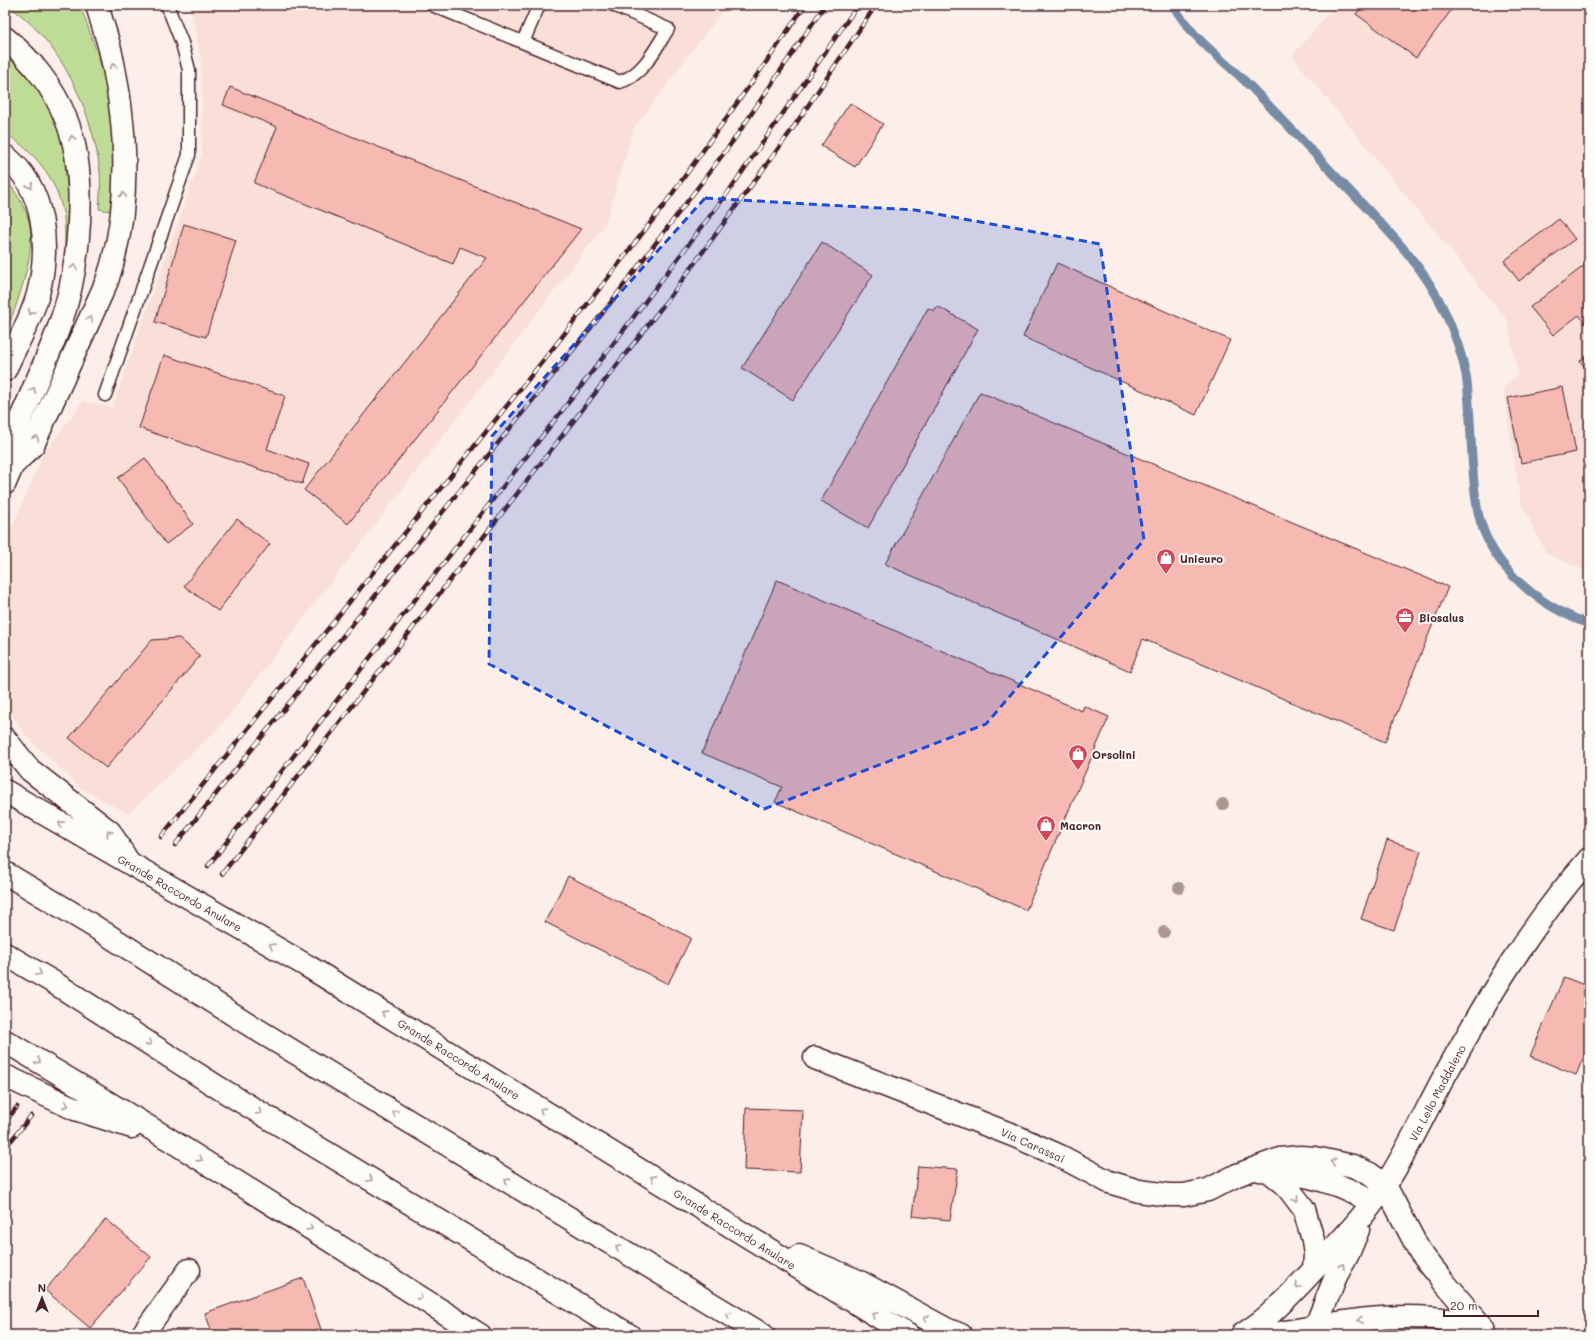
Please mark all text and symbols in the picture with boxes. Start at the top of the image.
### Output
one-way arrow [109,63,117,69]
one-way arrow [68,135,76,141]
one-way arrow [25,181,33,189]
one-way arrow [119,192,128,198]
one-way arrow [69,264,77,270]
one-way arrow [28,307,36,315]
one-way arrow [85,316,93,324]
one-way arrow [28,387,36,395]
one-way arrow [31,434,39,442]
shop icon: Unieuro [1155,547,1177,575]
place label: Unieuro [1180,551,1223,566]
office icon: Biosalus [1394,606,1416,634]
place label: Biosalus [1419,610,1464,625]
shop icon: Orsolini [1067,743,1089,771]
place label: Orsolini [1092,747,1136,762]
shop icon: Macron [1035,814,1057,842]
place label: Macron [1060,818,1101,833]
one-way arrow [58,822,65,829]
one-way arrow [106,830,114,838]
street label: Grande Raccordo Anulare [115,851,245,935]
one-way arrow [269,944,276,951]
one-way arrow [35,969,42,976]
one-way arrow [381,1010,388,1018]
street label: Grande Raccordo Anulare [395,1015,523,1103]
one-way arrow [144,1038,151,1045]
street label: Via Lello Maddaleno [1405,1042,1469,1144]
one-way arrow [34,1056,41,1063]
one-way arrow [62,1100,69,1108]
one-way arrow [255,1107,262,1114]
one-way arrow [539,1108,546,1115]
one-way arrow [392,1111,399,1118]
street label: Via Carassai [999,1124,1067,1166]
one-way arrow [196,1154,203,1161]
one-way arrow [1330,1158,1336,1166]
one-way arrow [366,1174,373,1182]
one-way arrow [650,1176,657,1183]
one-way arrow [504,1178,511,1185]
street label: Grande Raccordo Anulare [671,1185,799,1273]
one-way arrow [1292,1195,1299,1202]
one-way arrow [306,1223,313,1231]
one-way arrow [615,1245,622,1252]
one-way arrow [1337,1263,1344,1270]
north arrow [22,1278,62,1318]
text: N [38,1280,46,1295]
one-way arrow [1295,1281,1302,1289]
one-way arrow [416,1292,423,1300]
scale bar [1444,1292,1538,1318]
text: 20 m [1450,1297,1478,1313]
one-way arrow [726,1312,733,1319]
one-way arrow [872,1312,879,1319]
one-way arrow [923,1315,930,1323]
one-way arrow [1357,1315,1363,1324]

